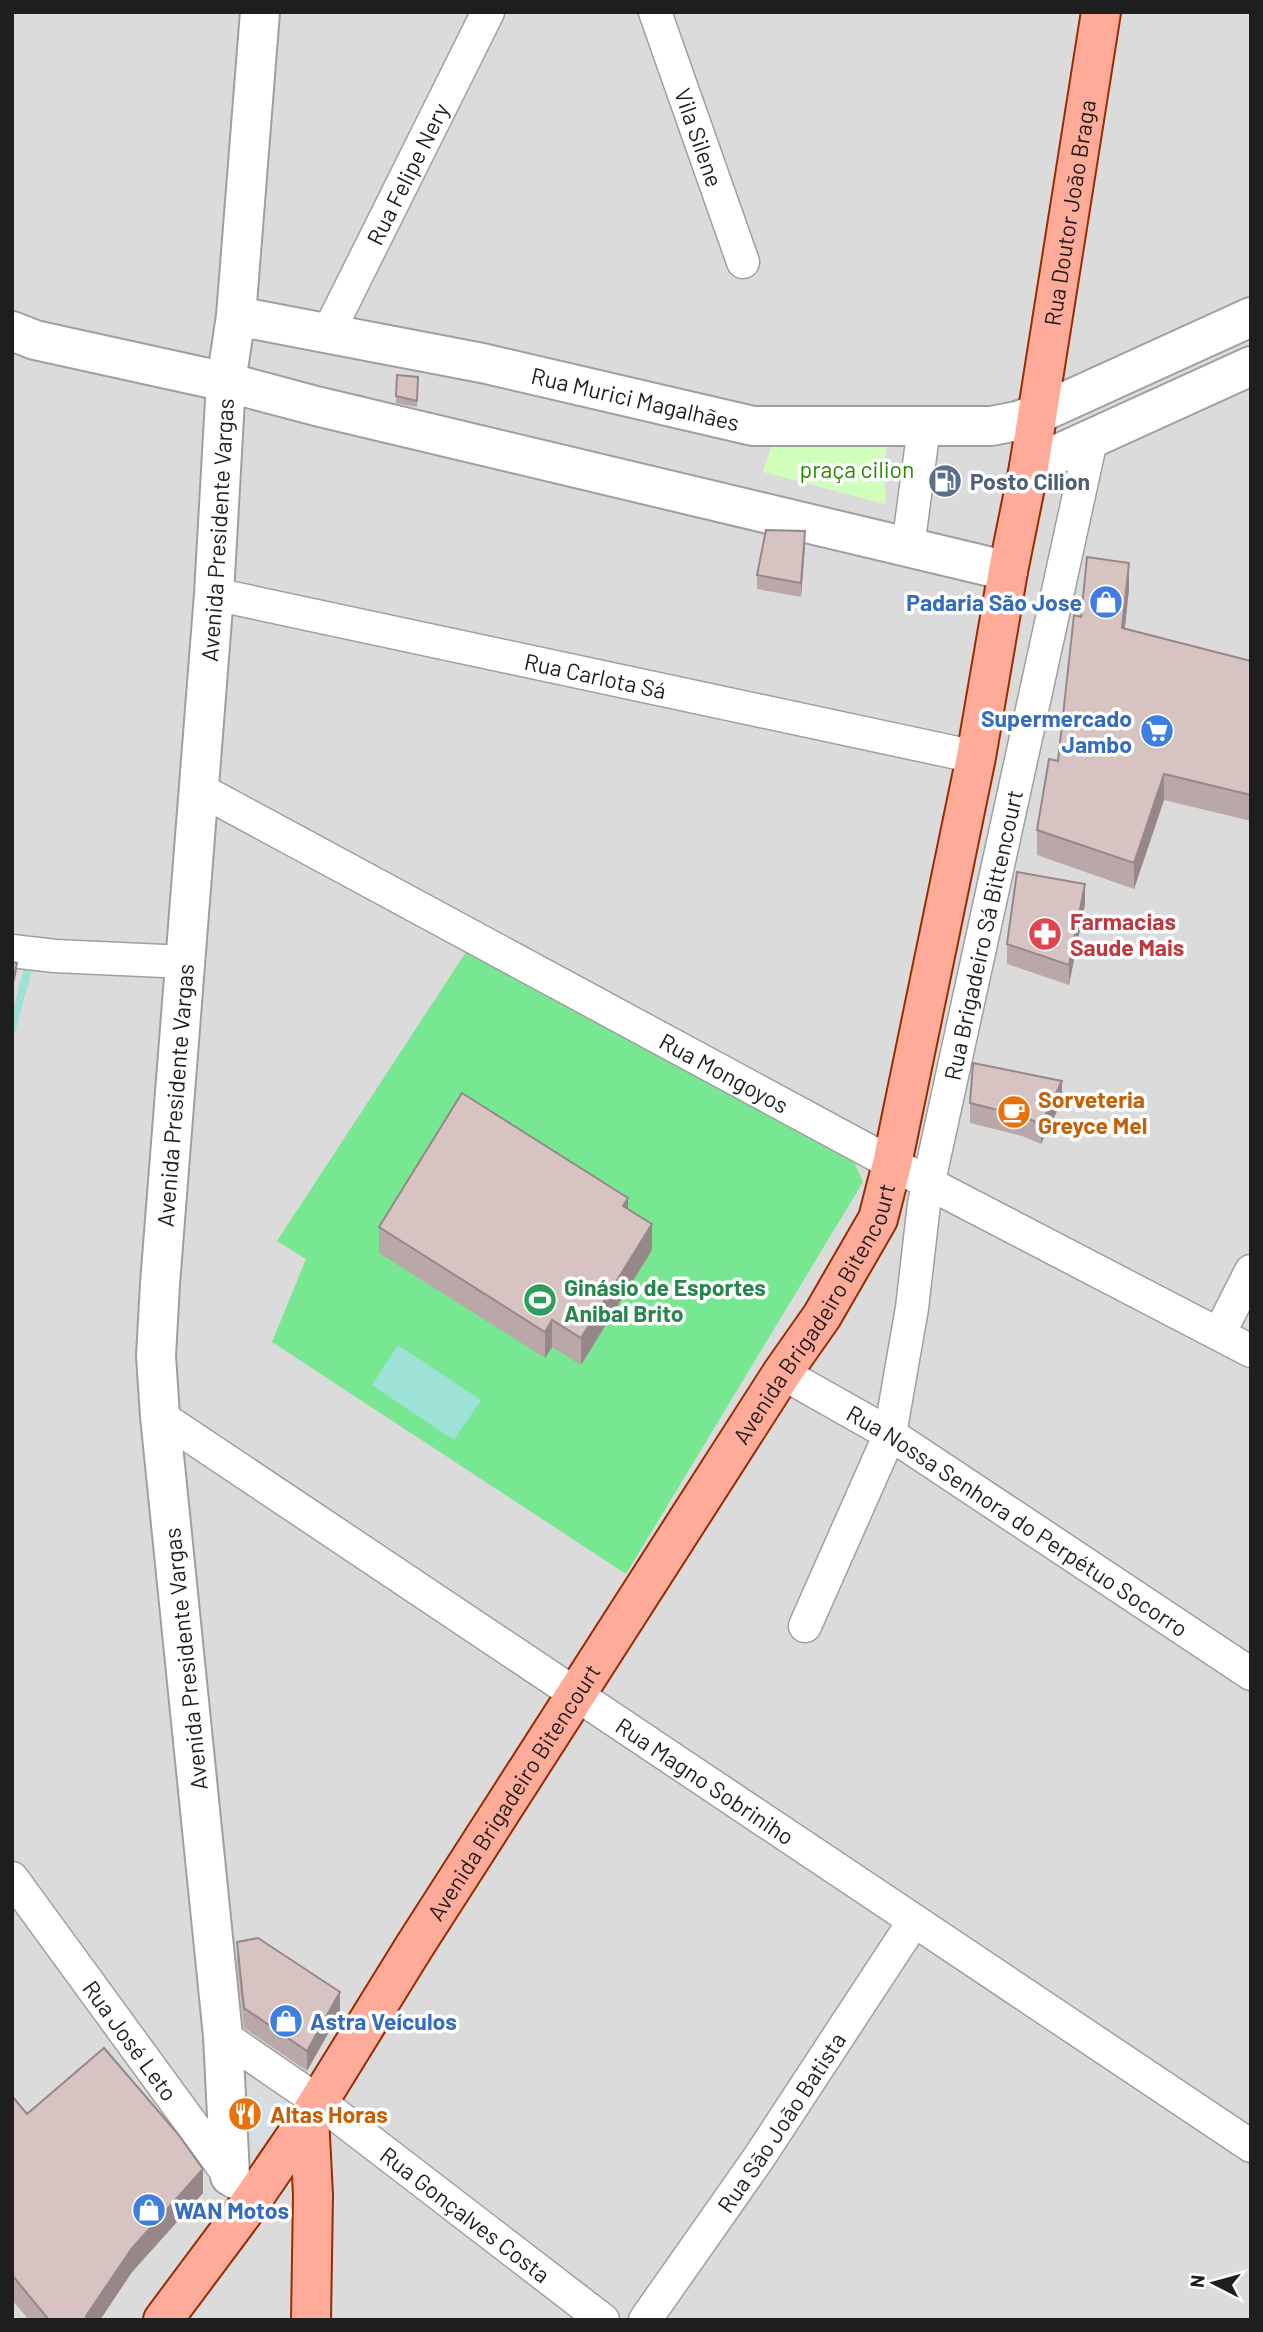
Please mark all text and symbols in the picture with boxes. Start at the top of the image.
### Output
street label: Vila Silene [669,84,729,190]
street label: Rua Felipe Nery [360,98,455,249]
street label: Rua Doutor João Braga [1038,98,1101,328]
street label: Rua Murici Magalhães [529,361,742,436]
street label: Avenida Presidente Vargas [195,397,239,663]
park label: praça cilion [799,455,915,483]
fuel station icon: Posto Cilion [926,462,964,500]
place label: Posto Cilion [970,467,1090,495]
shop icon: Padaria São Jose [1087,583,1125,621]
place label: Padaria São Jose [906,588,1082,616]
street label: Rua Carlota Sá [522,647,669,704]
place label: Supermercado Jambo [981,704,1132,758]
supermarket icon: Supermercado Jambo [1138,712,1176,750]
street label: Rua Brigadeiro Sá Bittencourt [937,787,1028,1083]
place label: Farmacias Saude Mais [1070,907,1184,961]
pharmacy icon: Farmacias Saude Mais [1026,915,1064,953]
street label: Avenida Presidente Vargas [151,963,199,1228]
street label: Rua Mongoyos [655,1027,794,1119]
place label: Sorveteria Greyce Mel [1038,1085,1147,1139]
cafe icon: Sorveteria Greyce Mel [995,1093,1033,1131]
street label: Avenida Brigadeiro Bitencourt [726,1181,900,1449]
place label: Ginásio de Esportes Anibal Brito [564,1273,766,1327]
sports icon: Ginásio de Esportes Anibal Brito [521,1281,559,1319]
street label: Rua Nossa Senhora do Perpétuo Socorro [842,1399,1193,1642]
street label: Avenida Presidente Vargas [157,1526,213,1792]
street label: Avenida Brigadeiro Bitencourt [421,1659,606,1925]
street label: Rua Magno Sobriniho [611,1711,800,1850]
street label: Rua José Leto [77,1975,184,2106]
shop icon: Astra Veículos [267,2002,305,2040]
place label: Astra Veículos [310,2007,457,2035]
street label: Rua São João Batista [711,2027,851,2218]
restaurant icon: Altas Horas [226,2095,264,2133]
place label: Altas Horas [270,2100,388,2128]
street label: Rua Gonçalves Costa [375,2140,556,2288]
shop icon: WAN Motos [130,2191,168,2229]
place label: WAN Motos [174,2196,289,2224]
north arrow [1179,2248,1249,2318]
text: N [1184,2274,1209,2289]

